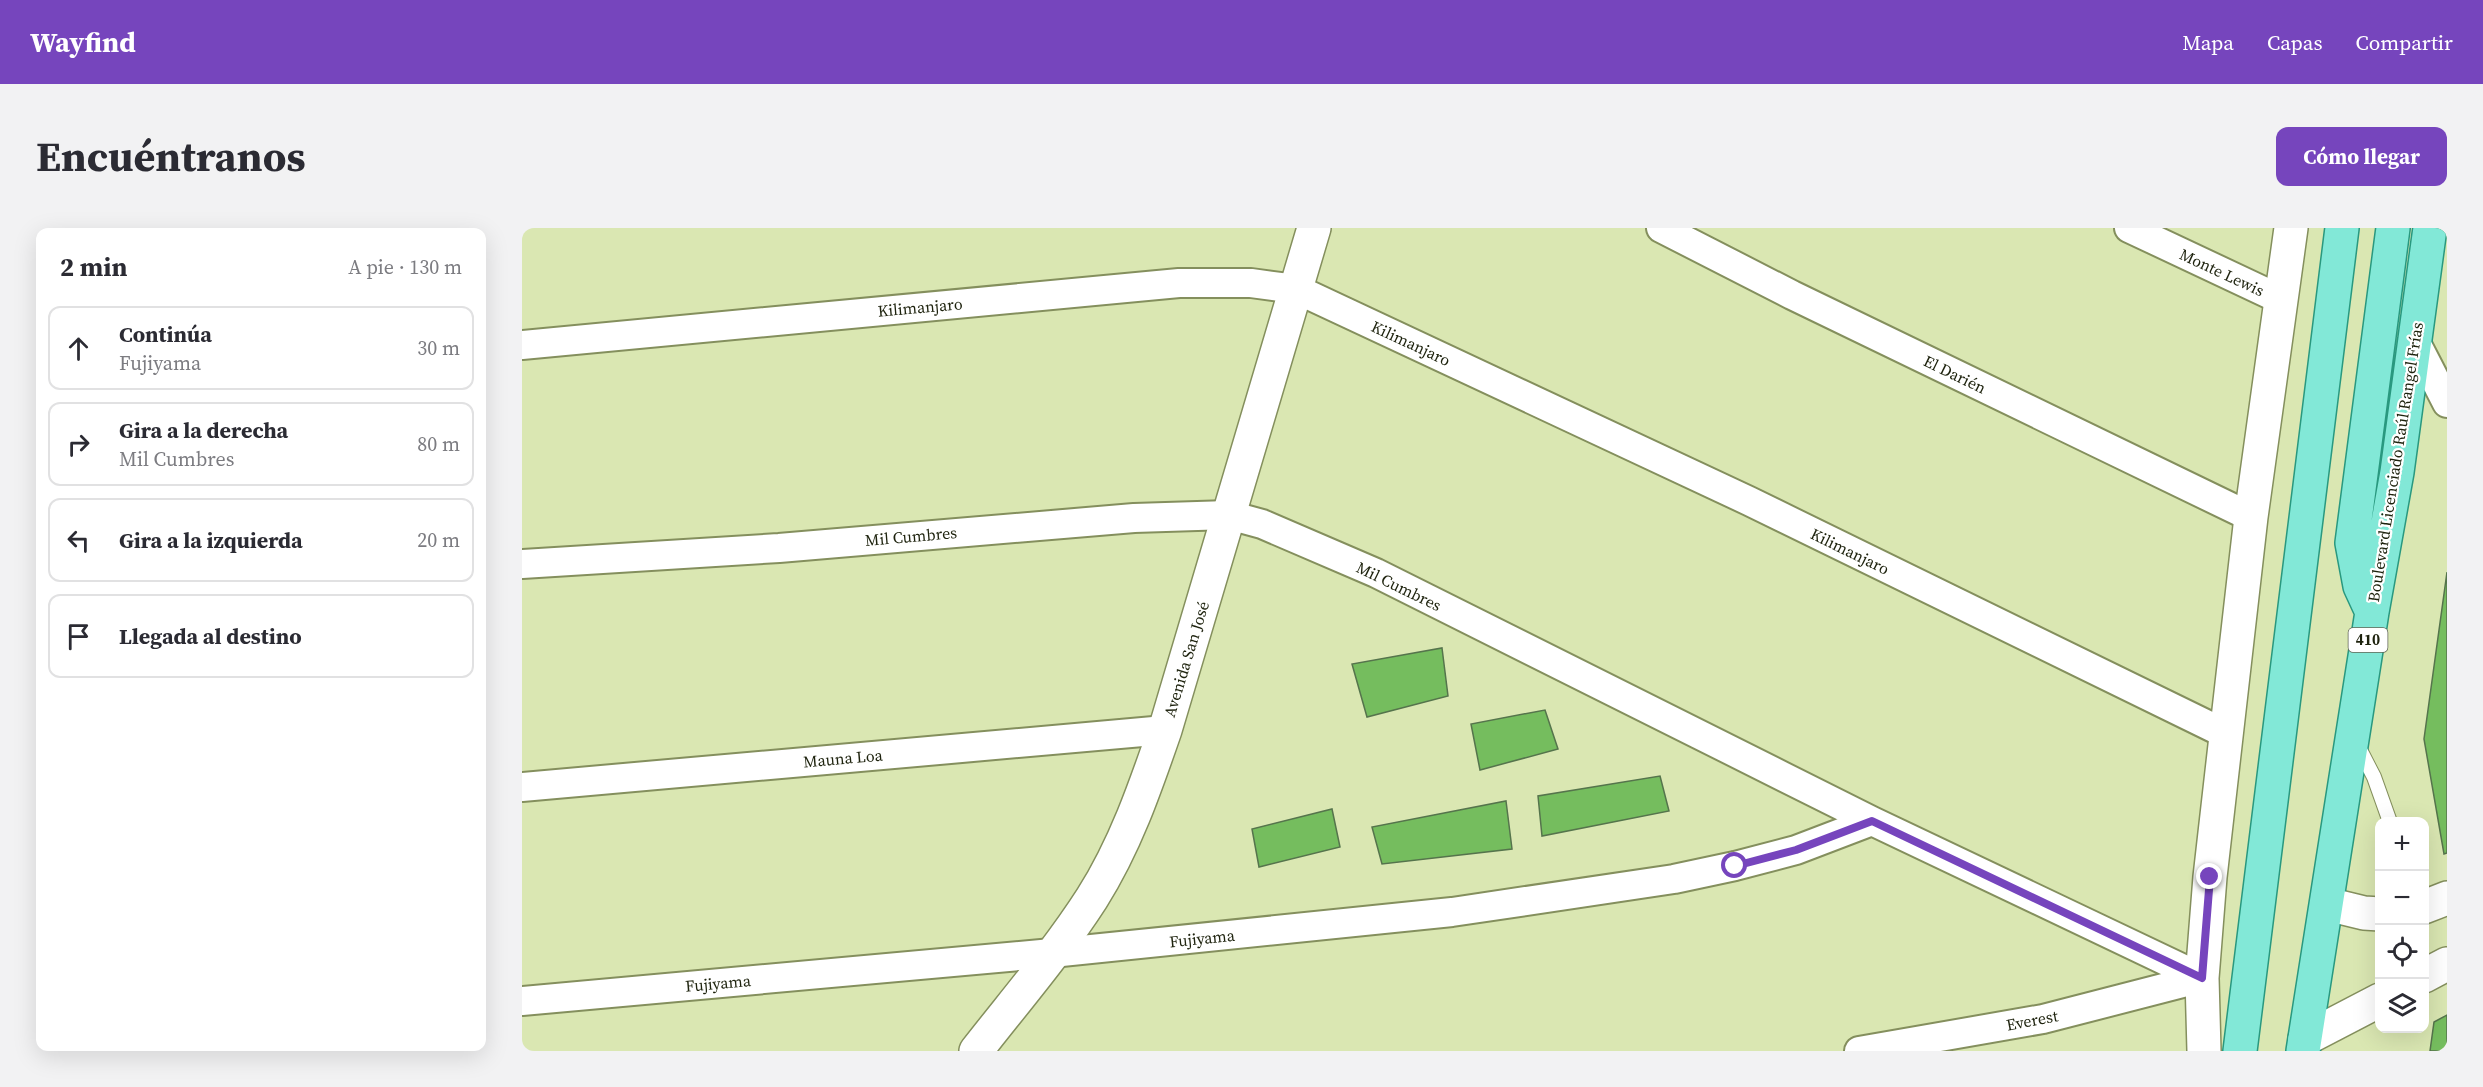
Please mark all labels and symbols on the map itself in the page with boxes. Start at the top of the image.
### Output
street label: Monte Lewis [2176,243,2268,301]
street label: Kilimanjaro [877,292,964,322]
street label: Kilimanjaro [1368,315,1454,371]
street label: Boulevard Licenciado Raúl Rangel Frías [2362,320,2428,604]
street label: El Darién [1920,349,1990,399]
street label: Mil Cumbres [864,521,958,551]
street label: Kilimanjaro [1807,522,1893,580]
street label: Mil Cumbres [1353,556,1445,616]
street label: Avenida San José [1158,598,1214,720]
road number: 410 [2348,628,2388,652]
street label: Mauna Loa [802,743,884,772]
route start [1721,852,1747,878]
route end [2196,863,2222,889]
street label: Fujiyama [1168,924,1237,952]
street label: Fujiyama [684,969,753,997]
street label: Everest [2004,1004,2060,1036]

